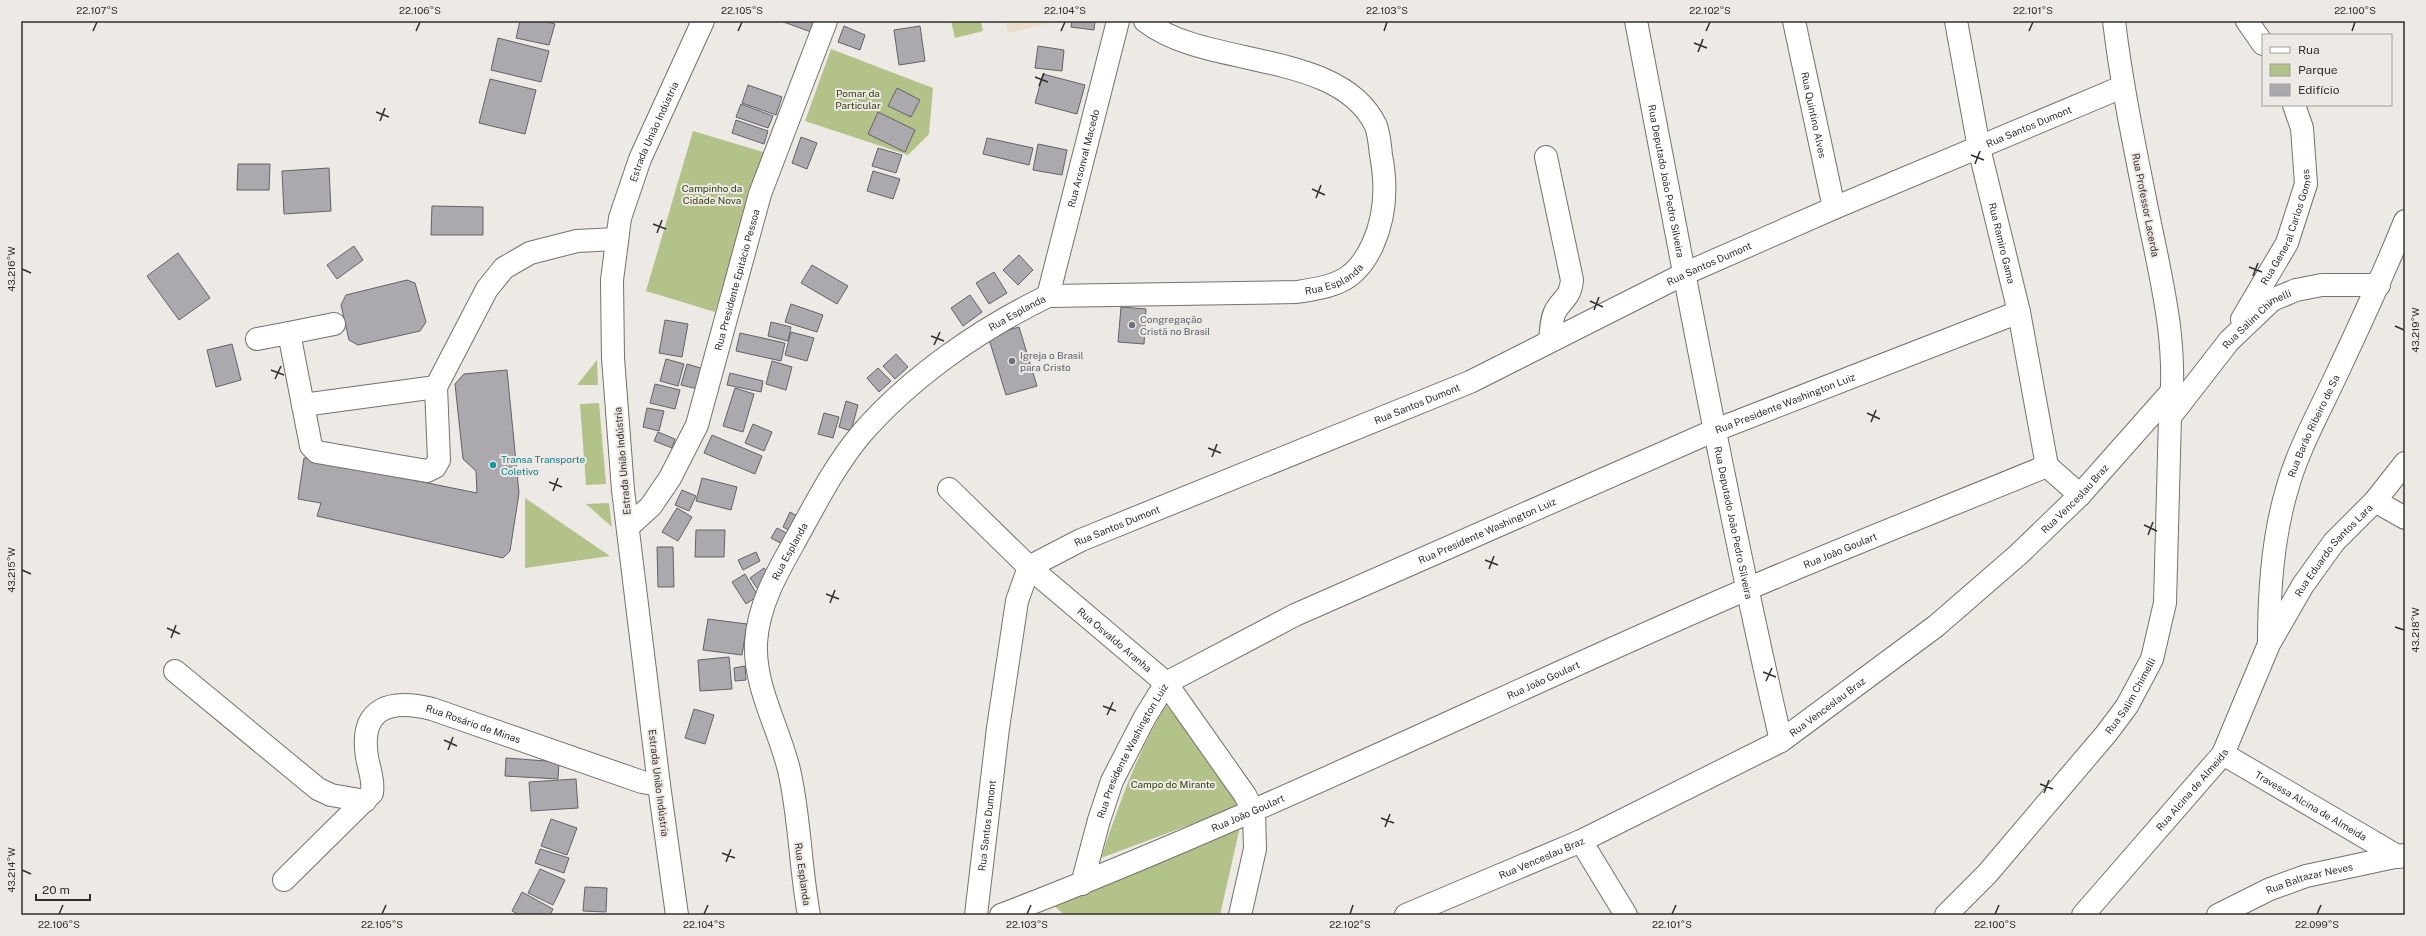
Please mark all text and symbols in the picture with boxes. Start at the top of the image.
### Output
text: 22.107°S [76,4,118,16]
text: 22.106°S [399,4,441,16]
text: 22.105°S [721,4,763,16]
text: 22.104°S [1044,4,1086,16]
text: 22.103°S [1366,4,1408,16]
text: 22.102°S [1689,4,1731,16]
text: 22.101°S [2013,4,2053,16]
text: 22.100°S [2334,4,2376,16]
legend [2262,34,2392,106]
text: Rua [2298,43,2320,57]
text: Parque [2298,63,2338,77]
street label: Rua Quintino Alves [1799,71,1829,159]
street label: Estrada União Indústria [627,80,681,183]
text: Edifício [2298,83,2340,97]
park label: Pomar da Particular [835,87,881,111]
street label: Rua Santos Dumont [1984,103,2073,149]
street label: Rua Deputado João Pedro Silveira [1646,104,1687,259]
street label: Rua Arsonval Macedo [1065,108,1101,209]
street label: Rua Professor Lacerda [2130,152,2162,258]
street label: Rua General Carlos Gomes [2258,169,2313,287]
park label: Campinho da Cidade Nova [682,182,742,206]
street label: Rua Ramiro Gama [1987,202,2018,285]
street label: Rua Presidente Epitácio Pessoa [712,208,762,352]
street label: Rua Santos Dumont [1665,239,1753,288]
text: 43.216°W [5,246,17,292]
street label: Rua Esplanda [1304,261,1365,297]
street label: Rua Salim Chimelli [2219,287,2293,351]
street label: Rua Esplanda [986,292,1047,333]
text: 43.219°W [2409,307,2421,353]
place label: Congregação Cristã no Brasil [1140,313,1210,337]
marker: Congregação Cristã no Brasil [1127,320,1137,330]
place label: Igreja o Brasil para Cristo [1020,349,1084,373]
marker: Igreja o Brasil para Cristo [1007,356,1017,366]
street label: Rua Presidente Washington Luiz [1713,370,1857,436]
street label: Rua Barão Ribeiro de Sa [2285,373,2342,479]
street label: Rua Santos Dumont [1372,381,1462,426]
street label: Estrada União Indústria [611,407,633,515]
street label: Rua Deputado João Pedro Silveira [1712,445,1755,600]
place label: Transa Transporte Coletivo [501,453,585,477]
marker: Transa Transporte Coletivo [488,460,498,470]
street label: Rua Venceslau Braz [2038,461,2111,536]
street label: Rua Presidente Washington Luiz [1416,495,1558,566]
street label: Rua Eduardo Santos Lara [2292,501,2375,598]
street label: Rua Santos Dumont [1072,503,1162,549]
street label: Rua Esplanda [769,521,810,582]
street label: Rua João Goulart [1801,530,1879,571]
text: 43.215°W [5,547,17,593]
street label: Rua Osvaldo Aranha [1075,605,1154,674]
text: 43.218°W [2409,607,2421,653]
street label: Rua Salim Chimelli [2102,656,2158,736]
street label: Rua João Goulart [1505,658,1581,702]
street label: Rua Venceslau Braz [1787,675,1868,739]
street label: Rua Presidente Washington Luiz [1094,681,1170,820]
street label: Rua Rosário de Minas [425,702,522,745]
street label: Estrada União Indústria [646,729,672,837]
street label: Rua Alcina de Almeida [2153,747,2230,833]
street label: Travessa Alcina de Almeida [2253,768,2369,843]
park label: Campo do Mirante [1131,778,1216,790]
street label: Rua Santos Dumont [975,779,998,872]
street label: Rua João Goulart [1209,792,1286,834]
street label: Rua Venceslau Braz [1497,834,1586,881]
street label: Rua Esplanda [793,842,813,906]
text: 43.214°W [5,847,17,893]
street label: Rua Baltazar Neves [2264,860,2354,896]
scale bar [36,876,90,902]
text: 20 m [42,883,70,897]
text: 22.106°S [38,918,80,930]
text: 22.105°S [361,918,403,930]
text: 22.104°S [683,918,725,930]
text: 22.103°S [1006,918,1048,930]
text: 22.102°S [1329,918,1371,930]
text: 22.101°S [1652,918,1692,930]
text: 22.100°S [1974,918,2016,930]
text: 22.099°S [2295,918,2339,930]

